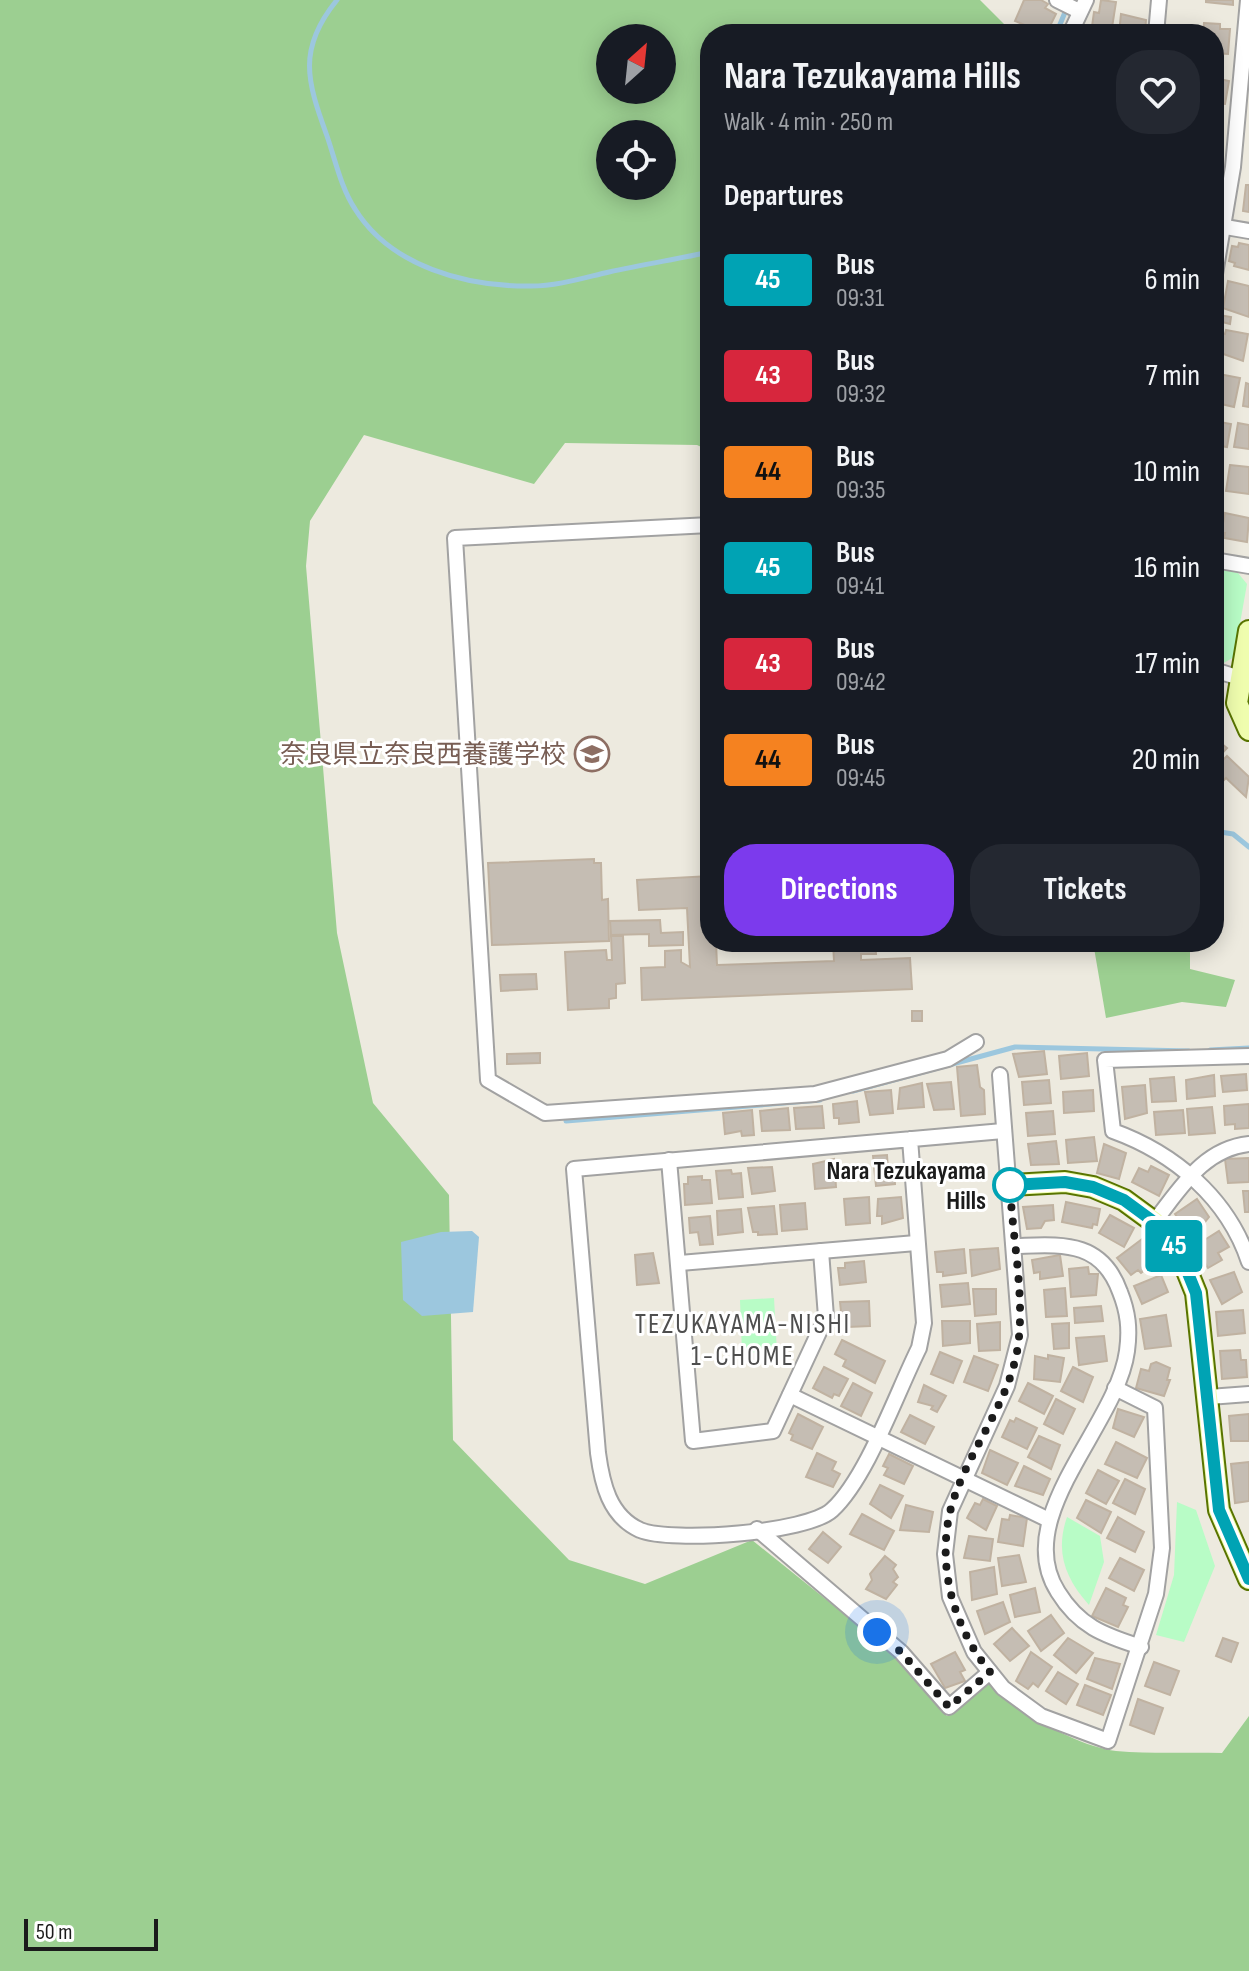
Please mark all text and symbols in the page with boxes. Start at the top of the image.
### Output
north arrow [596,24,676,104]
map controls [596,24,676,200]
button: heart [1116,50,1200,134]
text: Nara Tezukayama Hills [724,54,1021,99]
text: Walk · 4 min · 250 m [724,107,893,138]
button: locate [596,120,676,200]
text: Departures [724,178,844,214]
text: Bus [836,247,875,283]
text: 6 min [1144,262,1200,298]
text: 45 [755,263,781,296]
text: 09:31 [836,283,884,314]
text: Bus [836,343,875,379]
text: 7 min [1146,358,1200,394]
text: 43 [755,359,781,392]
text: 09:32 [836,379,886,410]
text: Bus [836,439,875,475]
text: 10 min [1134,454,1200,490]
text: 44 [755,455,781,488]
text: 09:35 [836,475,885,506]
text: Bus [836,535,875,571]
text: 16 min [1134,550,1200,586]
text: 45 [755,551,781,584]
text: 09:41 [836,571,884,602]
text: Bus [836,631,875,667]
text: 17 min [1135,646,1200,682]
text: 43 [755,647,781,680]
text: 09:42 [836,667,886,698]
text: Bus [836,727,875,763]
school or university icon: 奈良県立奈良西養護学校 [573,735,611,773]
place label: 奈良県立奈良西養護学校 [280,740,566,771]
text: 20 min [1132,742,1200,778]
text: 44 [755,743,781,776]
text: 09:45 [836,763,885,794]
button: Directions [724,844,954,936]
button: Tickets [970,844,1200,936]
place label: Nara Tezukayama Hills [827,1156,986,1217]
marker: Nara Tezukayama Hills [993,1168,1027,1202]
line badge: 45 [1138,1220,1210,1272]
text: 45 [1161,1229,1187,1262]
district label: TEZUKAYAMA-NISHI 1-CHOME [635,1308,851,1373]
your location [857,1612,897,1652]
scale bar [24,1915,158,1951]
text: 50 m [36,1919,72,1946]

